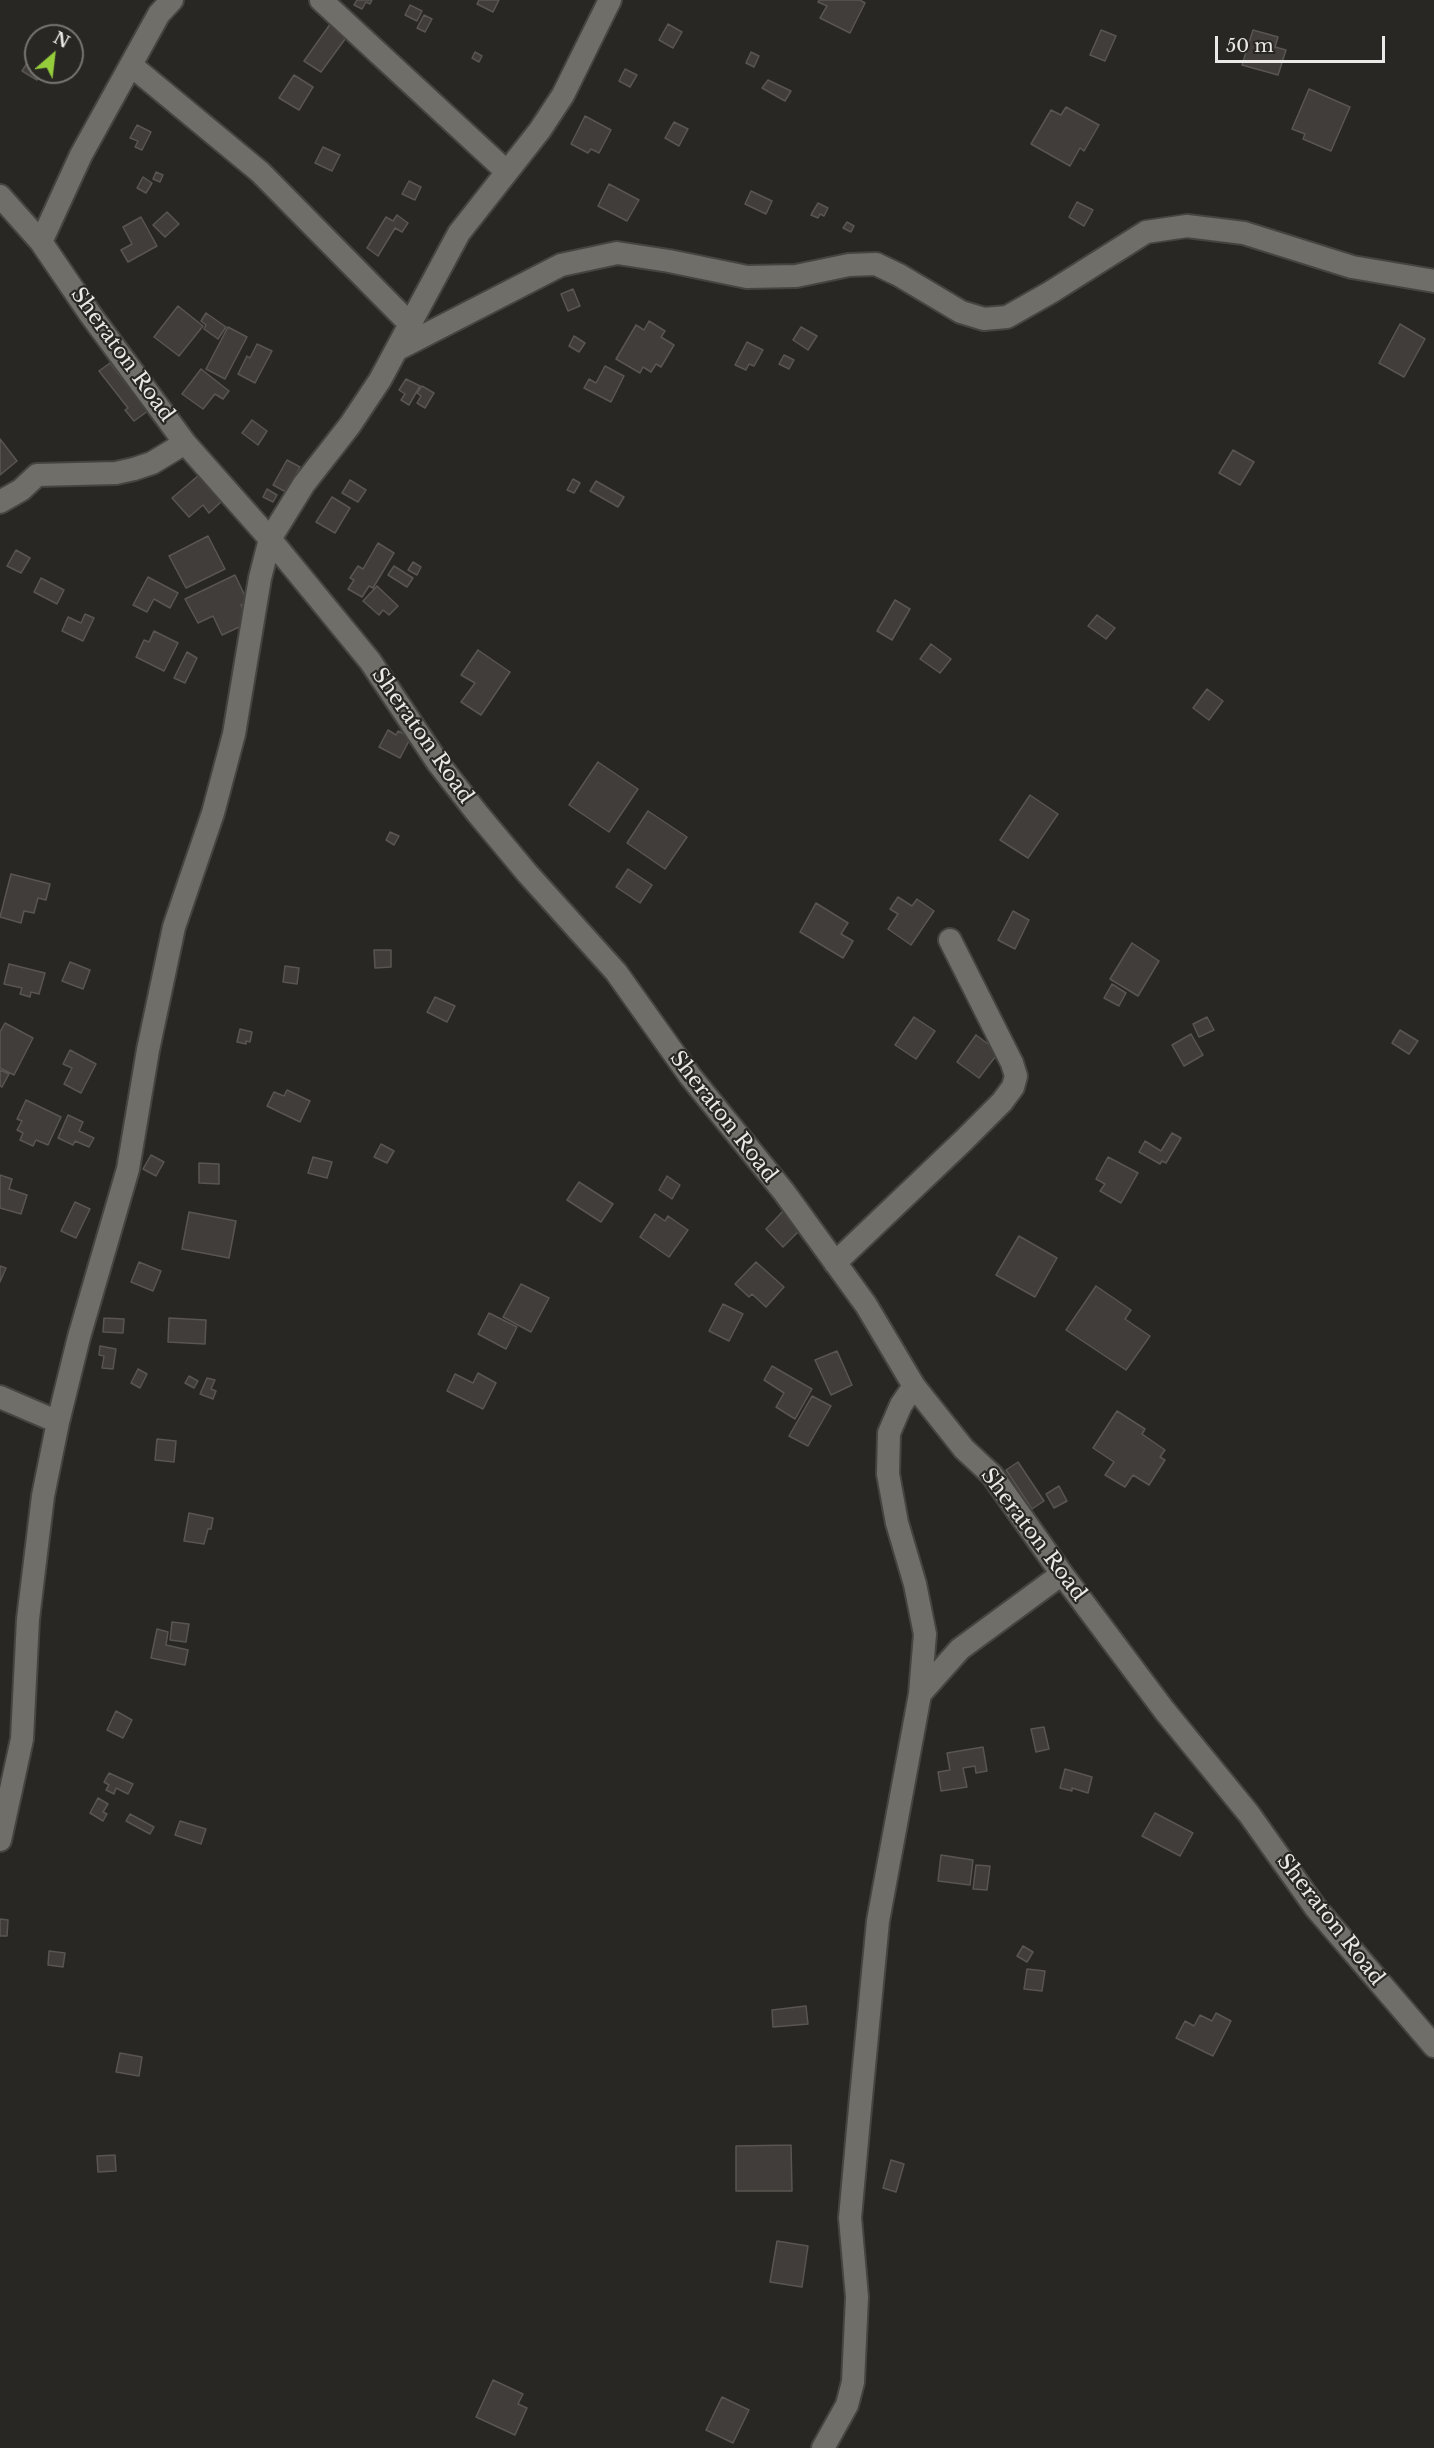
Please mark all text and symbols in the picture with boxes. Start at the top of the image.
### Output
north arrow [24,24,84,84]
scale bar [1218,24,1388,62]
text: N [50,28,73,52]
text: 50 m [1226,35,1274,57]
street label: Sheraton Road [65,283,179,427]
street label: Sheraton Road [366,663,478,809]
street label: Sheraton Road [664,1046,782,1188]
street label: Sheraton Road [975,1464,1091,1606]
street label: Sheraton Road [1271,1849,1389,1991]

